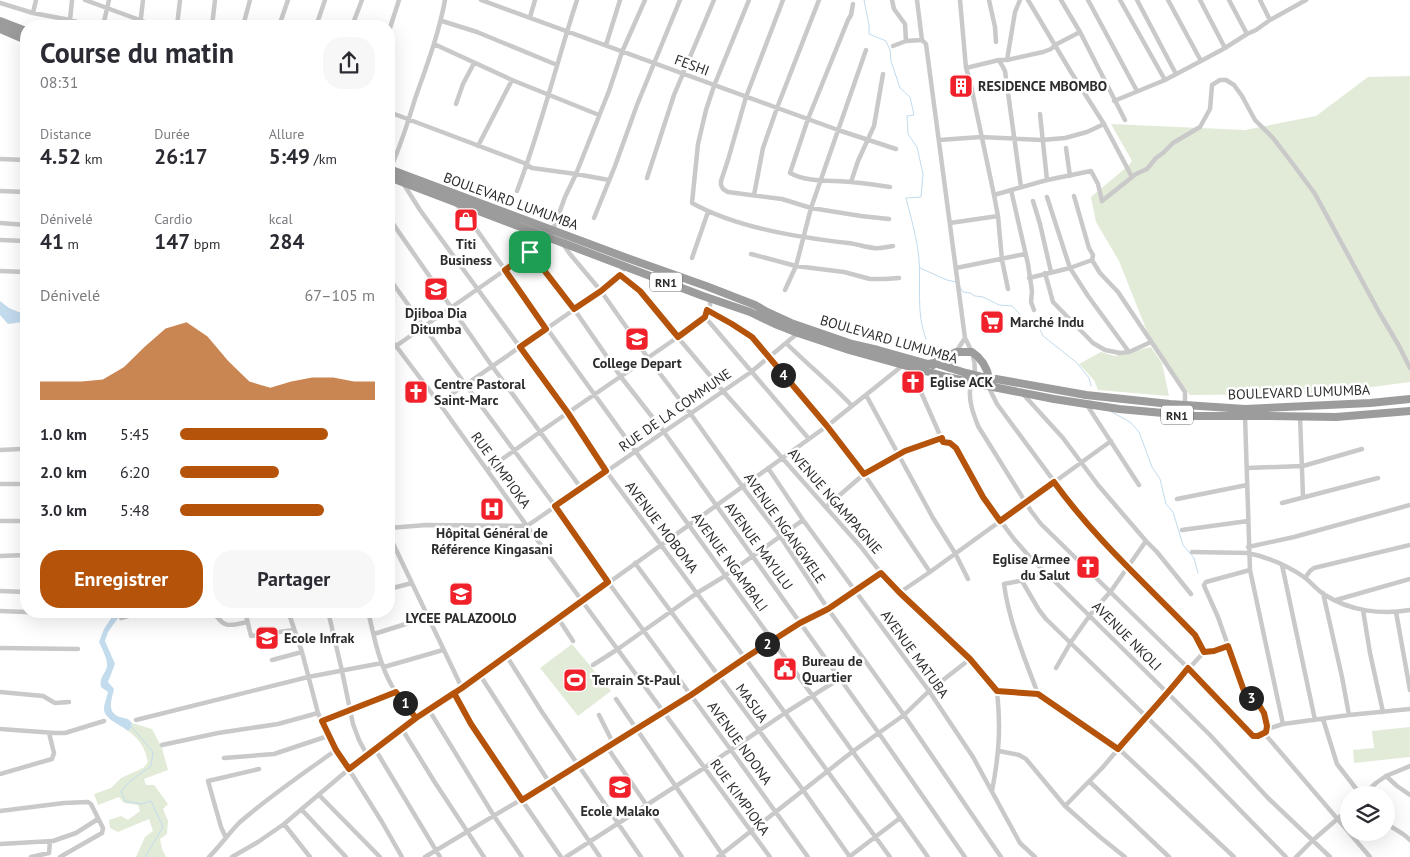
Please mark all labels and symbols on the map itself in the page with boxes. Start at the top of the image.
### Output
street label: FESHI [672,50,712,80]
building icon: RESIDENCE MBOMBO [948,73,974,99]
place label: RESIDENCE MBOMBO [978,77,1107,95]
street label: BOULEVARD LUMUMBA [441,168,582,234]
shop icon: Titi Business [453,207,479,233]
pin [509,231,551,273]
place label: Titi Business [440,235,492,269]
road number: RN1 [650,272,682,292]
school or university icon: Djiboa Dia Ditumba [423,276,449,302]
place label: Djiboa Dia Ditumba [405,304,467,338]
supermarket icon: Marché Indu [979,309,1005,335]
street label: BOULEVARD LUMUMBA [818,311,961,367]
place label: Marché Indu [1010,313,1084,331]
school or university icon: College Depart [624,326,650,352]
place label: College Depart [592,354,682,372]
pin: 4 [770,362,796,388]
street label: RUE DE LA COMMUNE [615,364,735,456]
church icon: Eglise ACK [900,369,926,395]
place label: Eglise ACK [930,373,994,391]
place label: Centre Pastoral Saint-Marc [434,375,526,409]
church icon: Centre Pastoral Saint-Marc [403,379,429,405]
street label: BOULEVARD LUMUMBA [1228,380,1371,403]
road number: RN1 [1161,406,1193,424]
street label: RUE KIMPIOKA [467,428,535,512]
street label: AVENUE NGAMPAGNIE [784,444,886,558]
street label: AVENUE NGANGWELE [740,469,830,587]
street label: AVENUE MOBOMA [622,477,703,577]
hospital icon: Hôpital Général de Référence Kingasani [479,496,505,522]
street label: AVENUE MAYULU [721,498,797,594]
street label: AVENUE NGAMBALI [688,509,772,615]
place label: Hôpital Général de Référence Kingasani [431,524,553,558]
place label: Eglise Armee du Salut [992,550,1070,584]
church icon: Eglise Armee du Salut [1075,554,1101,580]
school or university icon: LYCEE PALAZOOLO [448,581,474,607]
street label: AVENUE NKOLI [1088,597,1166,675]
street label: AVENUE MATUBA [877,606,953,702]
place label: LYCEE PALAZOOLO [405,609,517,627]
school or university icon: Ecole Infrak [254,625,280,651]
place label: Ecole Infrak [284,629,354,647]
pin: 2 [754,632,780,656]
place label: Bureau de Quartier [802,652,863,686]
public building icon: Bureau de Quartier [772,656,798,682]
sports icon: Terrain St-Paul [562,667,588,693]
place label: Terrain St-Paul [592,671,681,689]
street label: MASUA [732,680,773,727]
pin: 3 [1238,686,1264,710]
pin: 1 [392,690,418,716]
street label: AVENUE NDONA [704,698,777,789]
street label: RUE KIMPIOKA [706,755,774,839]
school or university icon: Ecole Malako [607,774,633,800]
place label: Ecole Malako [581,802,660,820]

